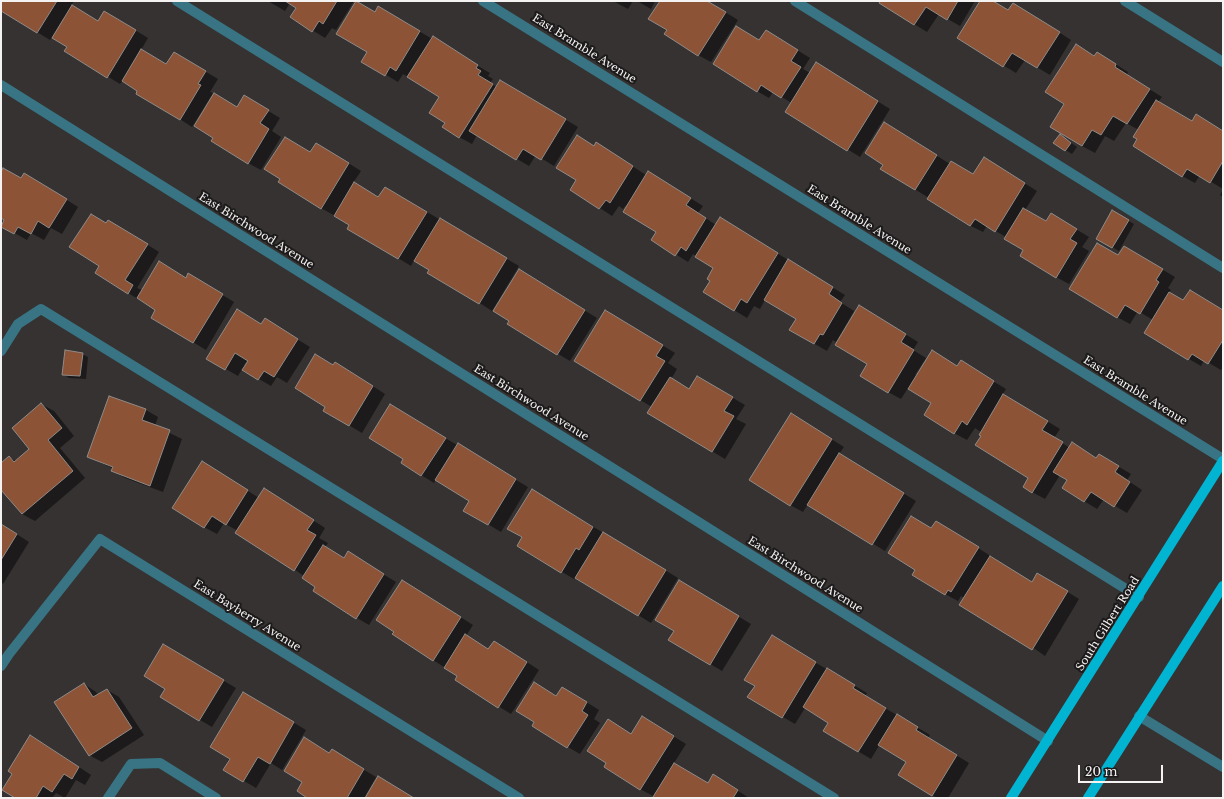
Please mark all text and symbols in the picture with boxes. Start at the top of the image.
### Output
street label: East Bramble Avenue [530,12,638,86]
street label: East Bramble Avenue [805,183,913,257]
street label: East Birchwood Avenue [196,190,316,272]
street label: East Bramble Avenue [1081,354,1189,428]
street label: East Birchwood Avenue [471,362,591,444]
street label: East Birchwood Avenue [745,534,865,616]
street label: South Gilbert Road [1074,574,1142,674]
street label: East Bayberry Avenue [191,578,303,654]
scale bar [1080,757,1165,783]
text: 20 m [1085,764,1117,779]

